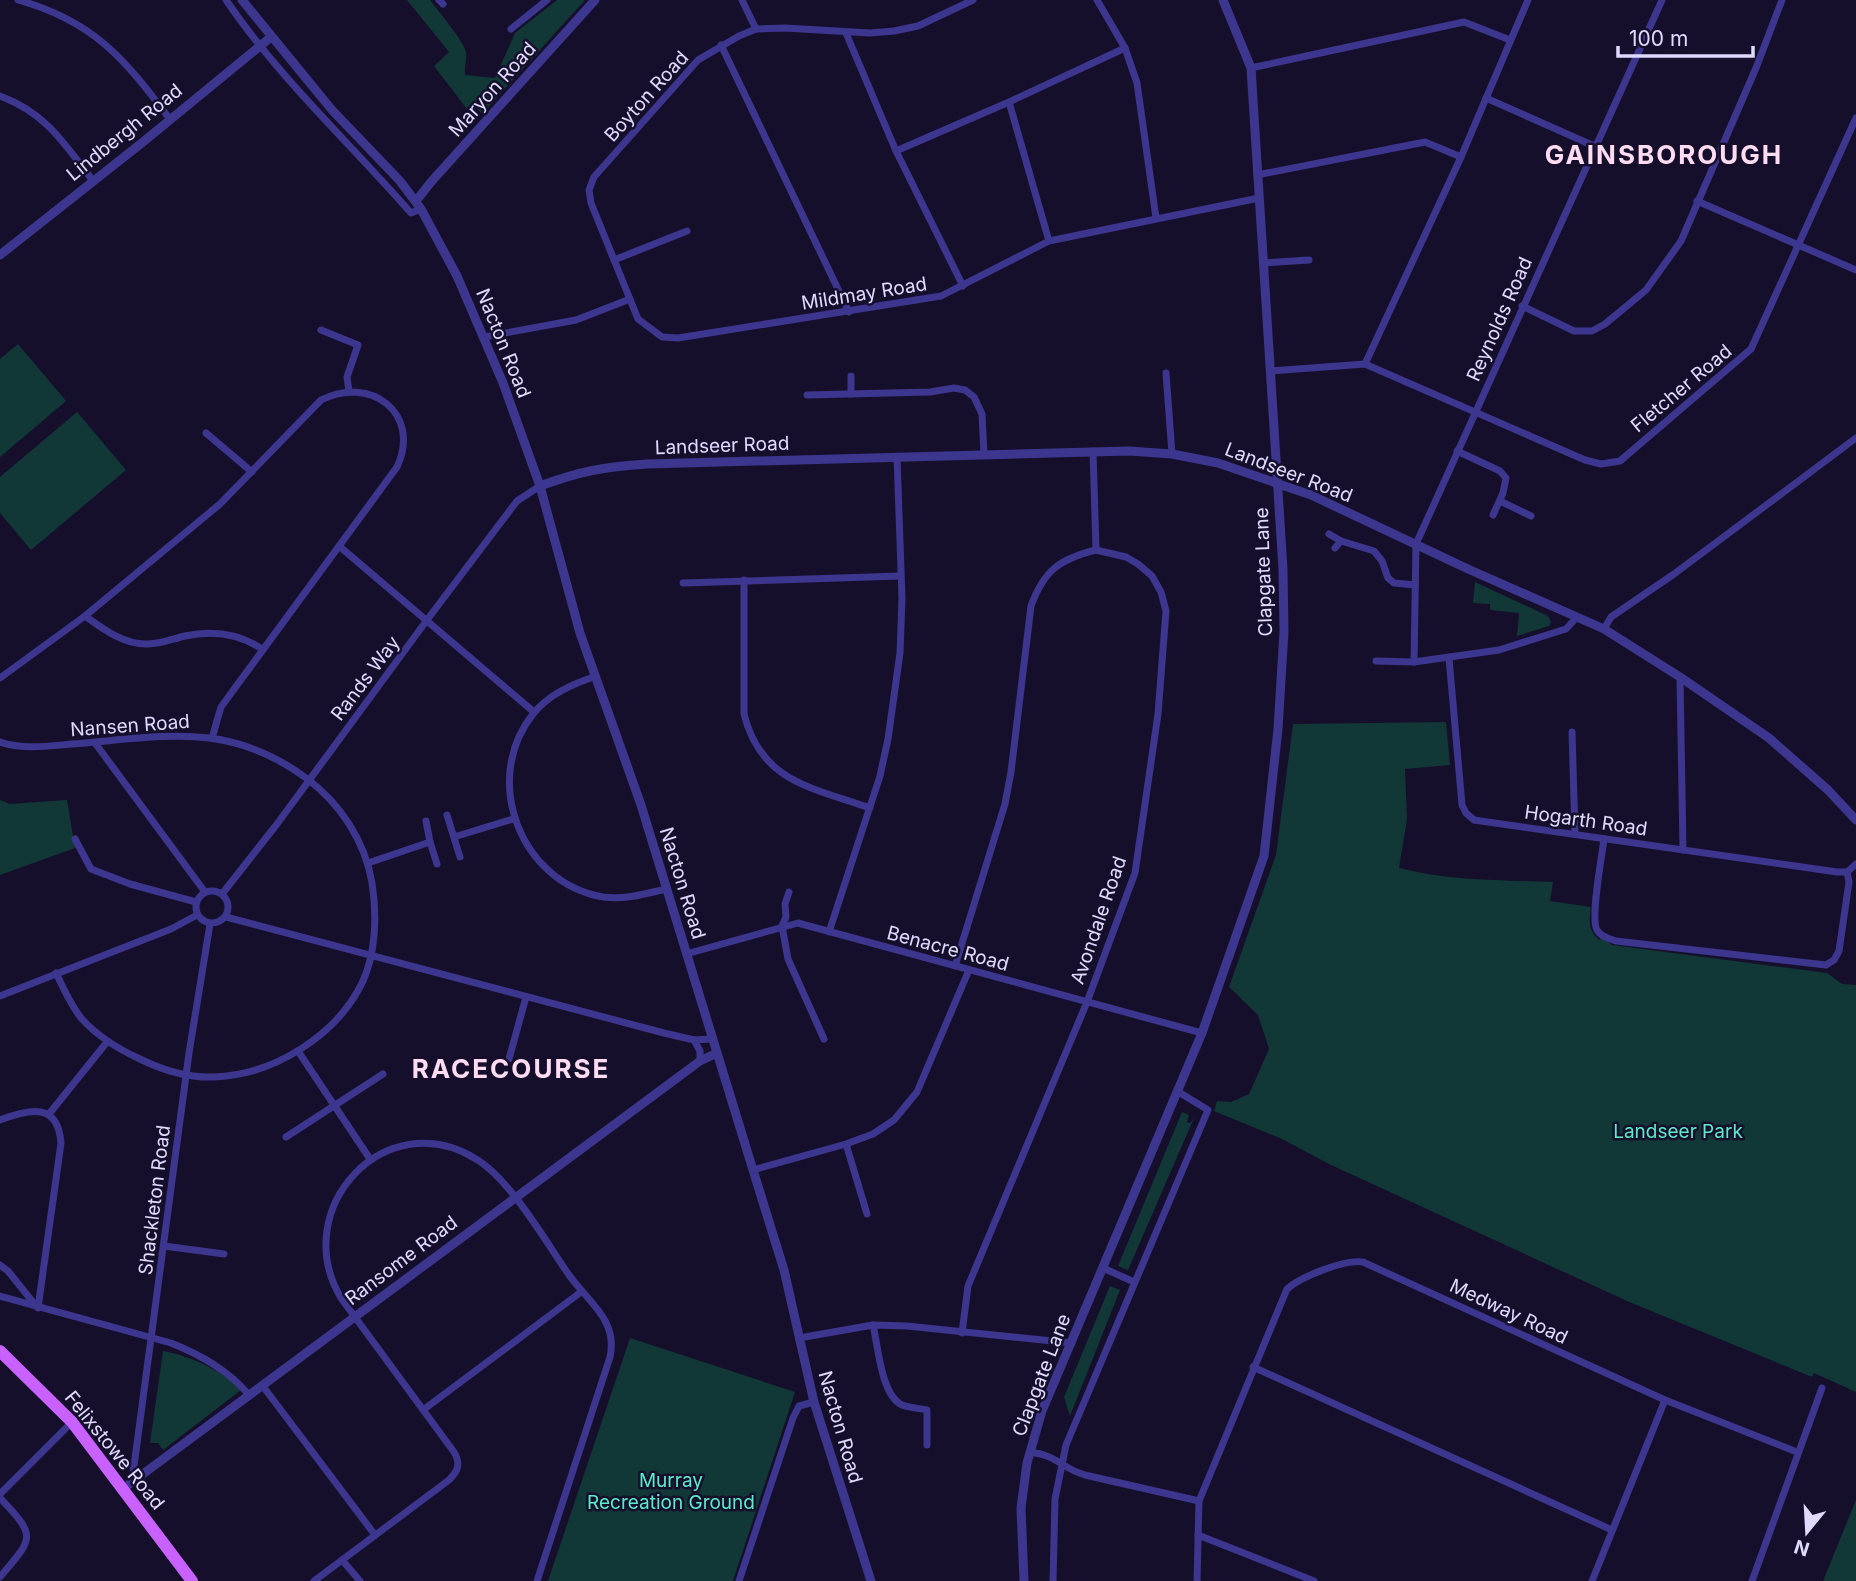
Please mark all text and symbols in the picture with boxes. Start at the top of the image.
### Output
scale bar [1618,14,1753,58]
text: 100 m [1629,26,1688,51]
street label: Maryon Road [444,37,541,141]
street label: Boyton Road [600,46,693,146]
street label: Lindbergh Road [62,79,187,186]
district label: GAINSBOROUGH [1545,139,1783,170]
street label: Reynolds Road [1462,254,1537,385]
street label: Mildmay Road [800,272,929,315]
street label: Nacton Road [471,285,536,401]
street label: Fletcher Road [1626,340,1736,437]
street label: Landseer Road [654,432,790,459]
street label: Landseer Road [1222,438,1356,507]
street label: Clapgate Lane [1250,507,1277,637]
street label: Rands Way [326,631,405,725]
street label: Nansen Road [70,710,191,741]
street label: Hogarth Road [1523,800,1649,841]
street label: Nacton Road [655,824,710,942]
street label: Avondale Road [1066,853,1131,987]
street label: Benacre Road [884,921,1011,976]
district label: RACECOURSE [412,1053,610,1084]
park label: Landseer Park [1613,1120,1743,1143]
street label: Shackleton Road [134,1124,175,1276]
street label: Ransome Road [341,1211,462,1310]
street label: Medway Road [1446,1274,1572,1349]
street label: Clapgate Lane [1008,1311,1075,1440]
street label: Nacton Road [814,1368,868,1486]
street label: Felixstowe Road [60,1386,169,1514]
park label: Murray Recreation Ground [587,1469,755,1514]
north arrow [1772,1497,1842,1567]
text: N [1791,1535,1812,1561]

